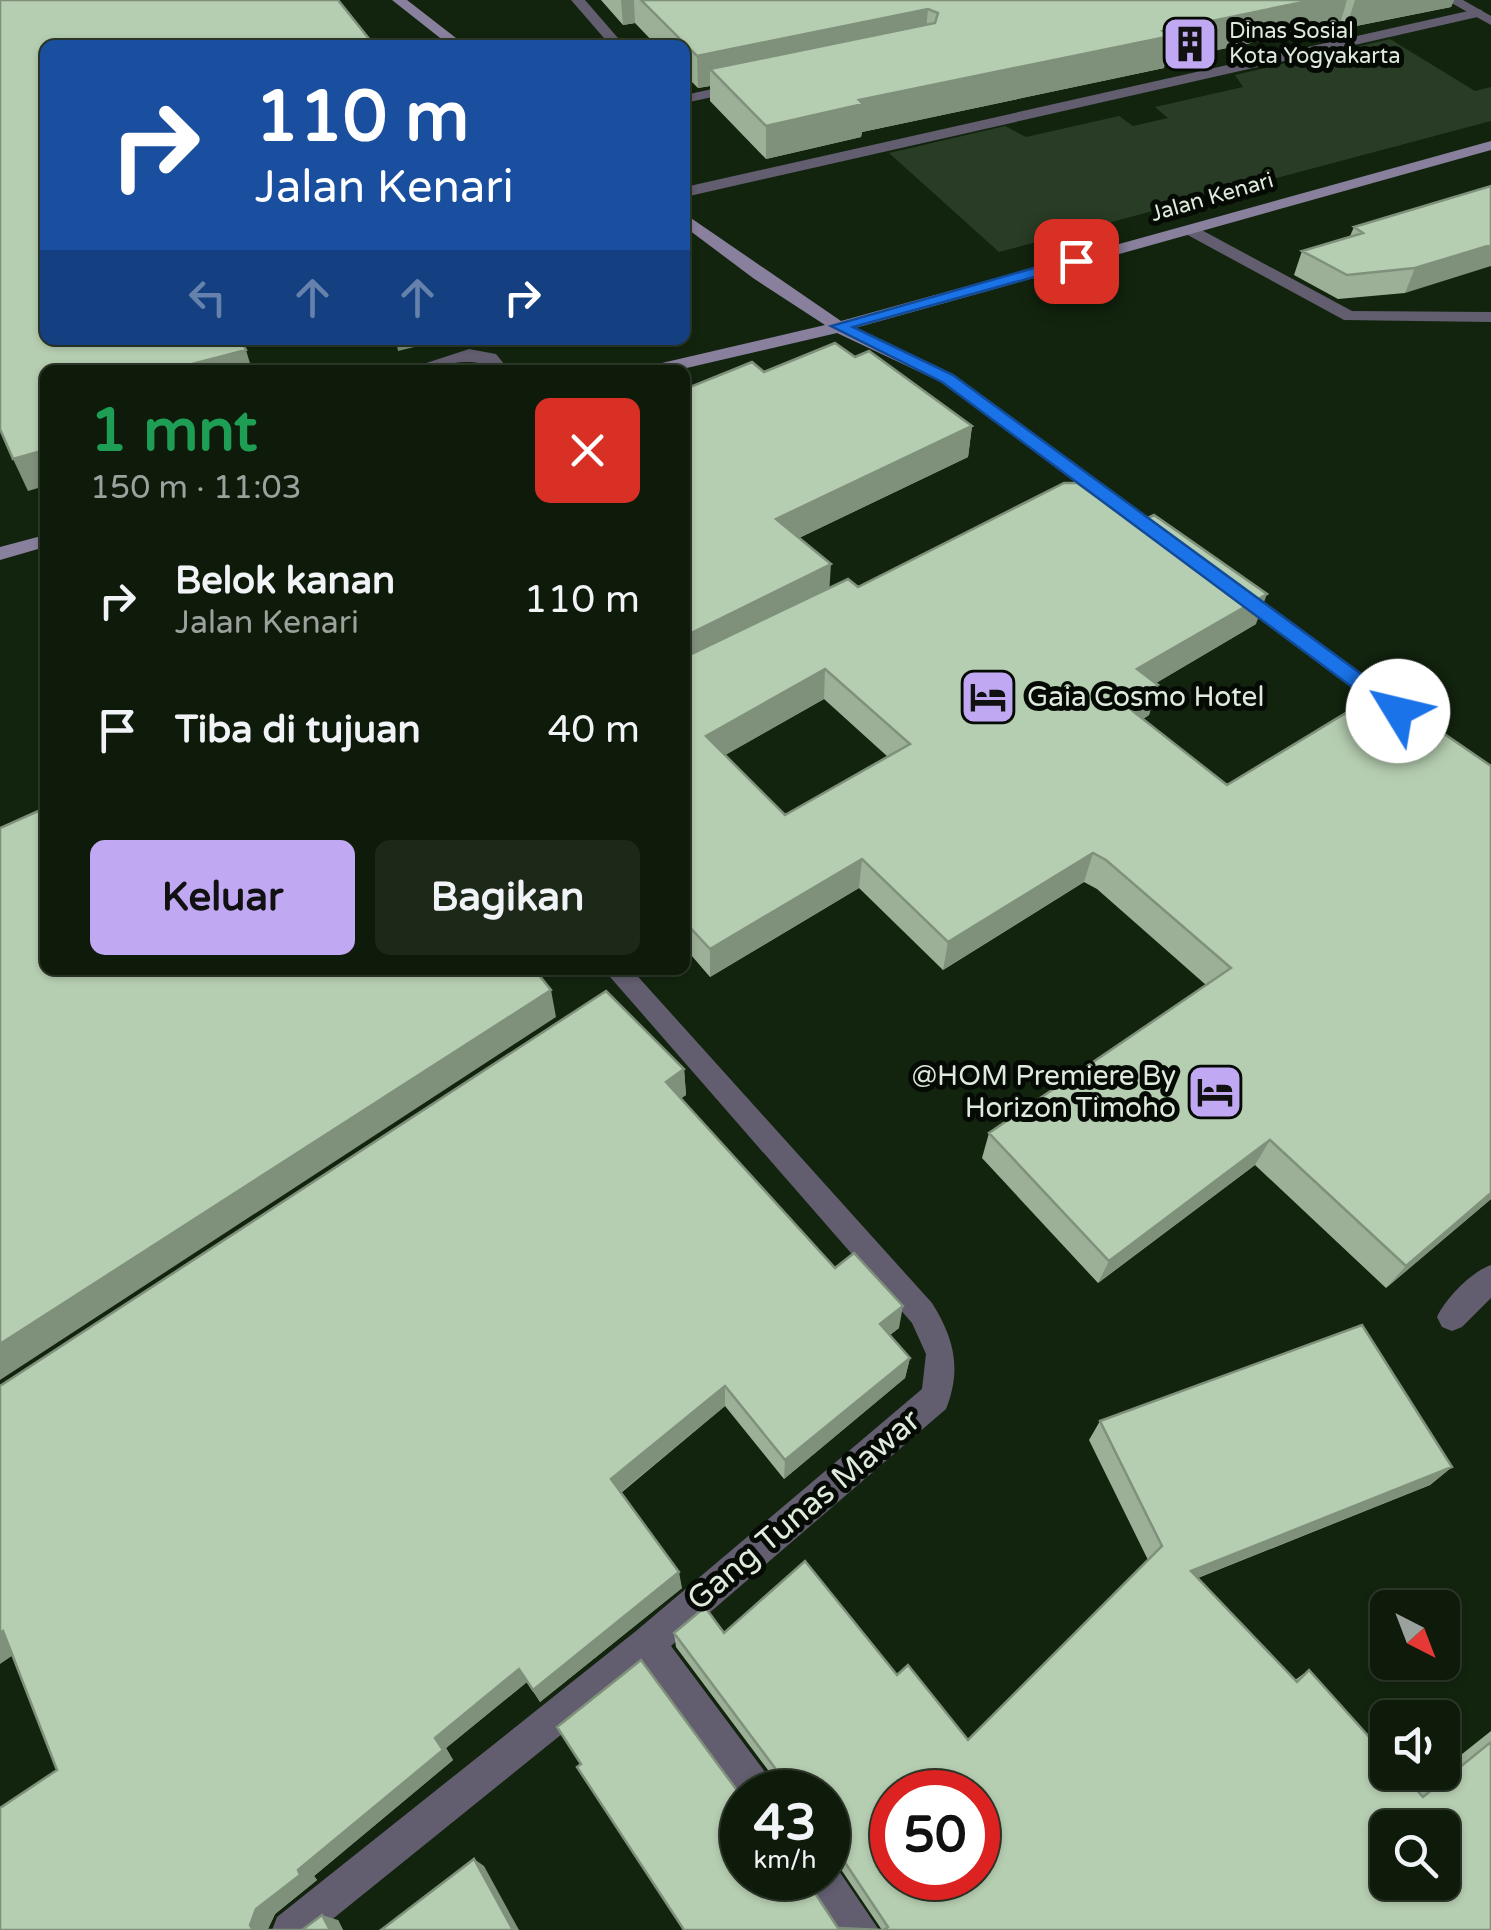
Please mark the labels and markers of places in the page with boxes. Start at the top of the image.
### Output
building icon: Dinas Sosial Kota Yogyakarta [1160,14,1220,74]
place label: Dinas Sosial Kota Yogyakarta [1229,18,1401,69]
pin [1034,219,1119,304]
hotel icon: Gaia Cosmo Hotel [958,667,1018,727]
place label: Gaia Cosmo Hotel [1027,680,1264,714]
place label: @HOM Premiere By Horizon Timoho [912,1059,1176,1125]
hotel icon: @HOM Premiere By Horizon Timoho [1185,1062,1245,1122]

